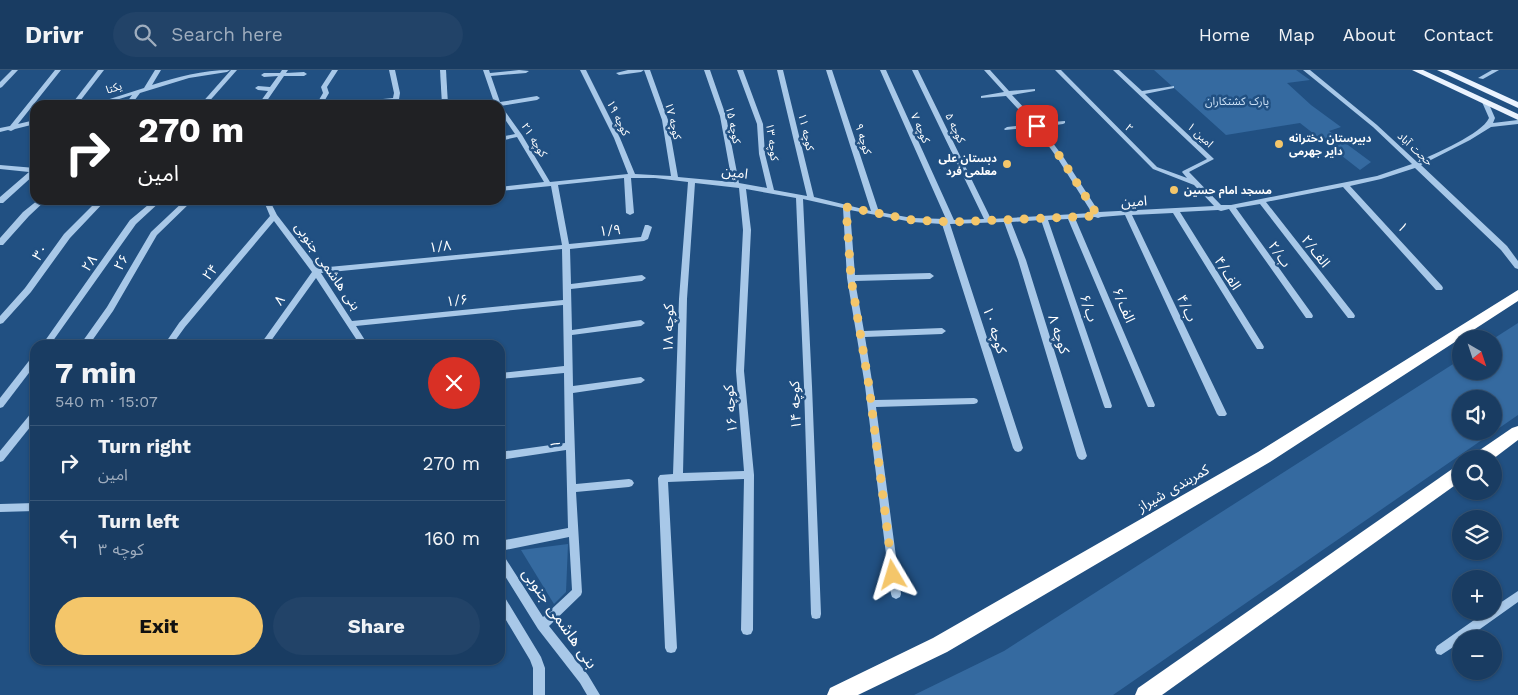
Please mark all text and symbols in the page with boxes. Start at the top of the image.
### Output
search box [113,12,463,57]
text: Drivr [25,21,83,49]
icon: search [131,21,159,49]
text: Search here [171,23,283,46]
text: Home [1199,24,1250,45]
text: Map [1278,24,1315,45]
text: About [1343,24,1395,45]
text: Contact [1423,24,1493,45]
street label: یکتا [104,79,124,97]
park label: پارک کشتکاران [1205,95,1269,109]
street label: کوچه ۱۹ [603,98,632,139]
street label: کوچه ۱۷ [661,101,684,142]
street label: کوچه ۱۵ [722,105,743,146]
pin [1016,105,1058,147]
text: 270 m [138,109,244,151]
street label: کوچه ۷ [907,111,933,146]
street label: کوچه ۵ [941,111,968,146]
street label: کوچه ۱۱ [794,112,817,153]
icon: arrive [1023,112,1051,140]
icon: right [55,120,120,185]
street label: کوچه ۲۱ [518,120,550,160]
street label: امین ۱ [1184,120,1216,150]
street label: ۲ [1122,121,1136,135]
street label: کوچه ۱۳ [762,122,781,162]
street label: کوچه ۹ [851,122,874,157]
street label: حجت آباد [1395,129,1436,169]
place label: دبیرستان دخترانه دایر جهرمی [1289,132,1372,158]
marker: دبیرستان دخترانه دایر جهرمی [1273,138,1285,150]
place label: دبستان علی معلمی فرد [939,152,997,178]
marker: دبستان علی معلمی فرد [1001,158,1013,170]
text: امین [138,161,179,186]
street label: امین [721,162,749,183]
marker: مسجد امام حسین [1168,184,1180,196]
place label: مسجد امام حسین [1184,184,1272,199]
street label: امین [1121,192,1148,211]
street label: بنی هاشمی جنوبی [291,219,364,314]
street label: ۱ [1394,219,1412,235]
street label: ۱/۹ [598,221,622,239]
street label: ۲/الف [1298,232,1334,270]
street label: ۱/۸ [428,237,452,255]
street label: ۲/ب [1265,238,1295,270]
street label: ۳۰ [29,241,51,263]
street label: ۲۶ [110,251,132,273]
street label: ۲۸ [78,252,100,274]
street label: ۴/الف [1212,253,1244,293]
street label: ۲۴ [199,261,221,283]
street label: ۶/الف [1110,285,1138,325]
street label: ۱/۶ [445,291,469,309]
street label: ۸ [270,292,288,308]
street label: ب/۶ [1077,292,1101,324]
street label: ۴/ب [1174,292,1200,324]
street label: کوچه ۱۸ [660,304,678,352]
street label: کوچه ۱۰ [978,305,1010,356]
street label: کوچه ۸ [1043,312,1073,356]
north arrow [1452,330,1502,380]
map controls [1452,330,1502,680]
text: 7 min [55,355,137,390]
button: close [428,357,480,409]
street label: کوچه ۱۴ [786,380,806,429]
street label: کوچه ۱۶ [720,384,742,434]
button: sound [1452,390,1502,440]
text: 540 m · 15:07 [55,392,158,411]
text: Turn right [98,435,191,458]
street label: ۱ [547,440,563,448]
icon: right [55,449,83,477]
button: search [1452,450,1502,500]
text: 270 m [423,452,480,475]
street label: کمربندی شیراز [1133,461,1212,516]
text: امین [98,465,128,484]
text: Turn left [98,510,179,533]
button: layers [1452,510,1502,560]
icon: left [55,524,83,552]
text: 160 m [425,527,480,550]
text: کوچه ۳ [98,540,144,559]
position arrow [866,548,918,600]
street label: بنی هاشمی جنوبی [518,564,602,672]
button: + [1452,570,1502,620]
button: Exit [55,597,263,655]
button: Share [273,597,480,655]
button: − [1452,630,1502,680]

